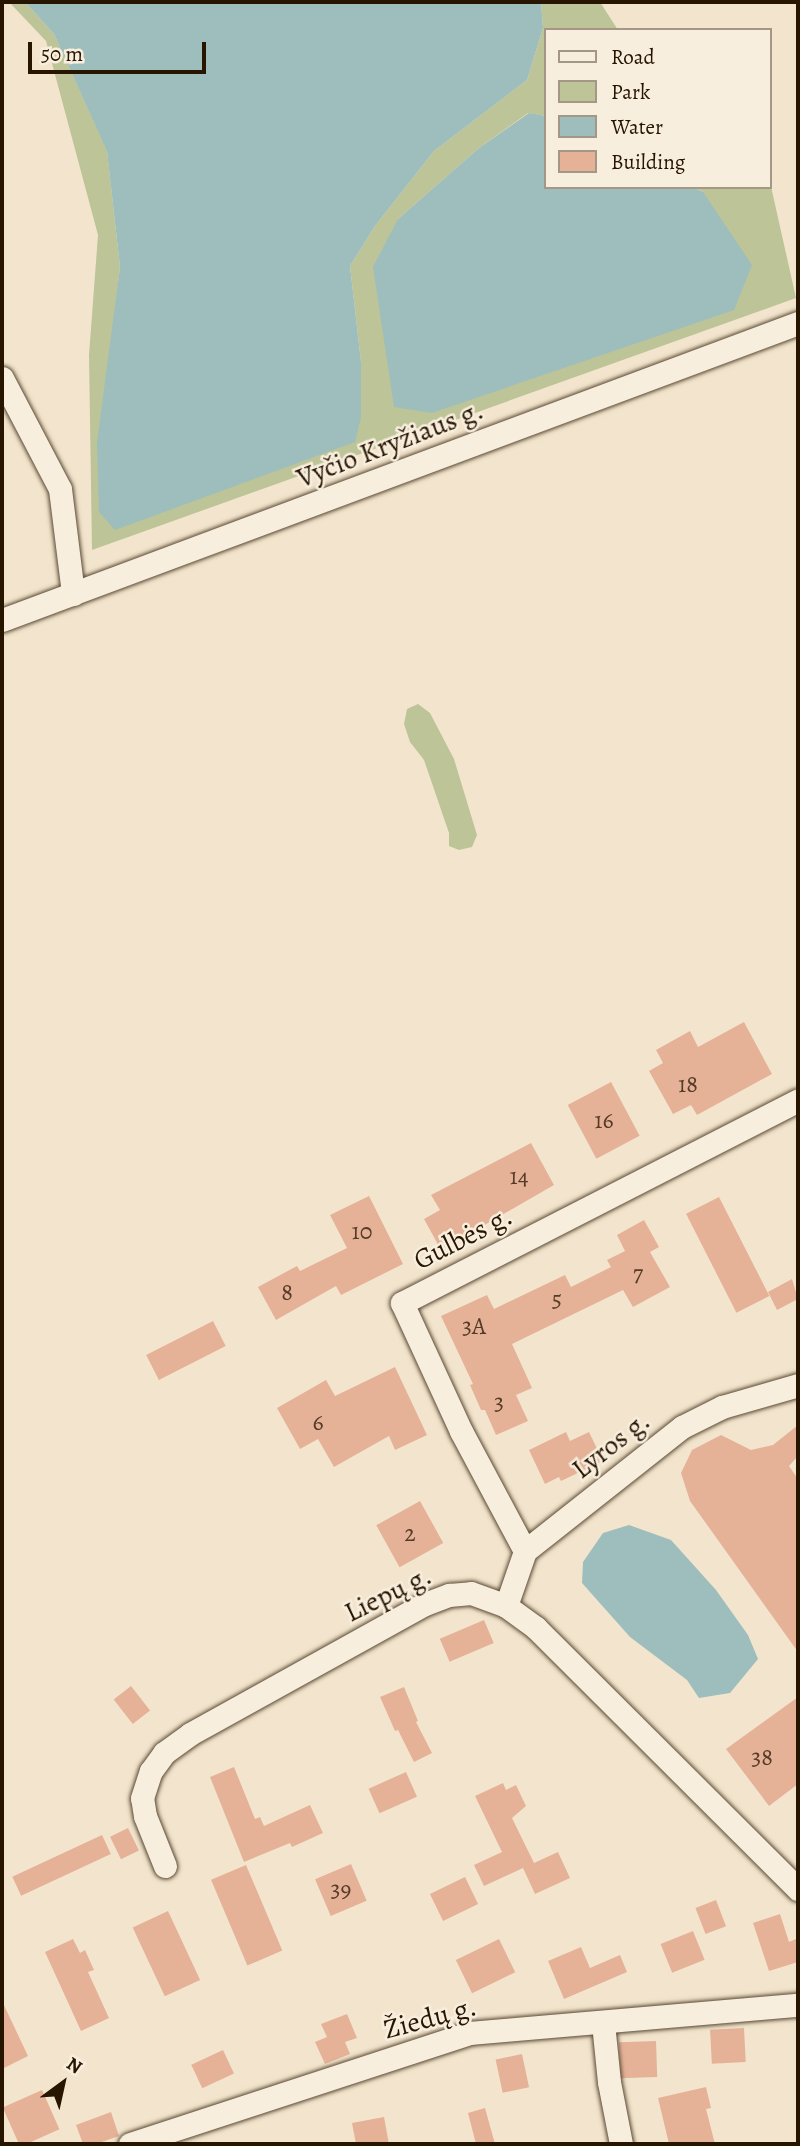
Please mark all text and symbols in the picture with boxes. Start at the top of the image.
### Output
scale bar [32,28,210,72]
legend [544,28,772,189]
text: 50 m [41,40,83,68]
text: Road [611,43,655,71]
text: Park [611,78,650,106]
text: Water [611,113,663,141]
text: Building [611,148,685,176]
street label: Vyčio Kryžiaus g. [292,393,488,495]
house number: 18 [678,1071,698,1099]
house number: 16 [594,1107,614,1135]
house number: 14 [509,1163,529,1191]
street label: Gulbės g. [408,1199,518,1277]
house number: 10 [352,1218,372,1246]
house number: 7 [633,1260,643,1288]
house number: 8 [281,1279,293,1307]
house number: 5 [552,1286,562,1314]
house number: 3A [462,1313,486,1341]
house number: 3 [494,1389,504,1417]
street label: Lyros g. [565,1404,657,1486]
house number: 6 [312,1409,324,1437]
house number: 2 [404,1520,416,1548]
street label: Liepų g. [339,1559,437,1629]
house number: 38 [751,1744,773,1772]
house number: 39 [331,1876,351,1904]
street label: Žiedų g. [380,1990,480,2046]
north arrow [28,2048,98,2118]
text: N [62,2051,87,2080]

